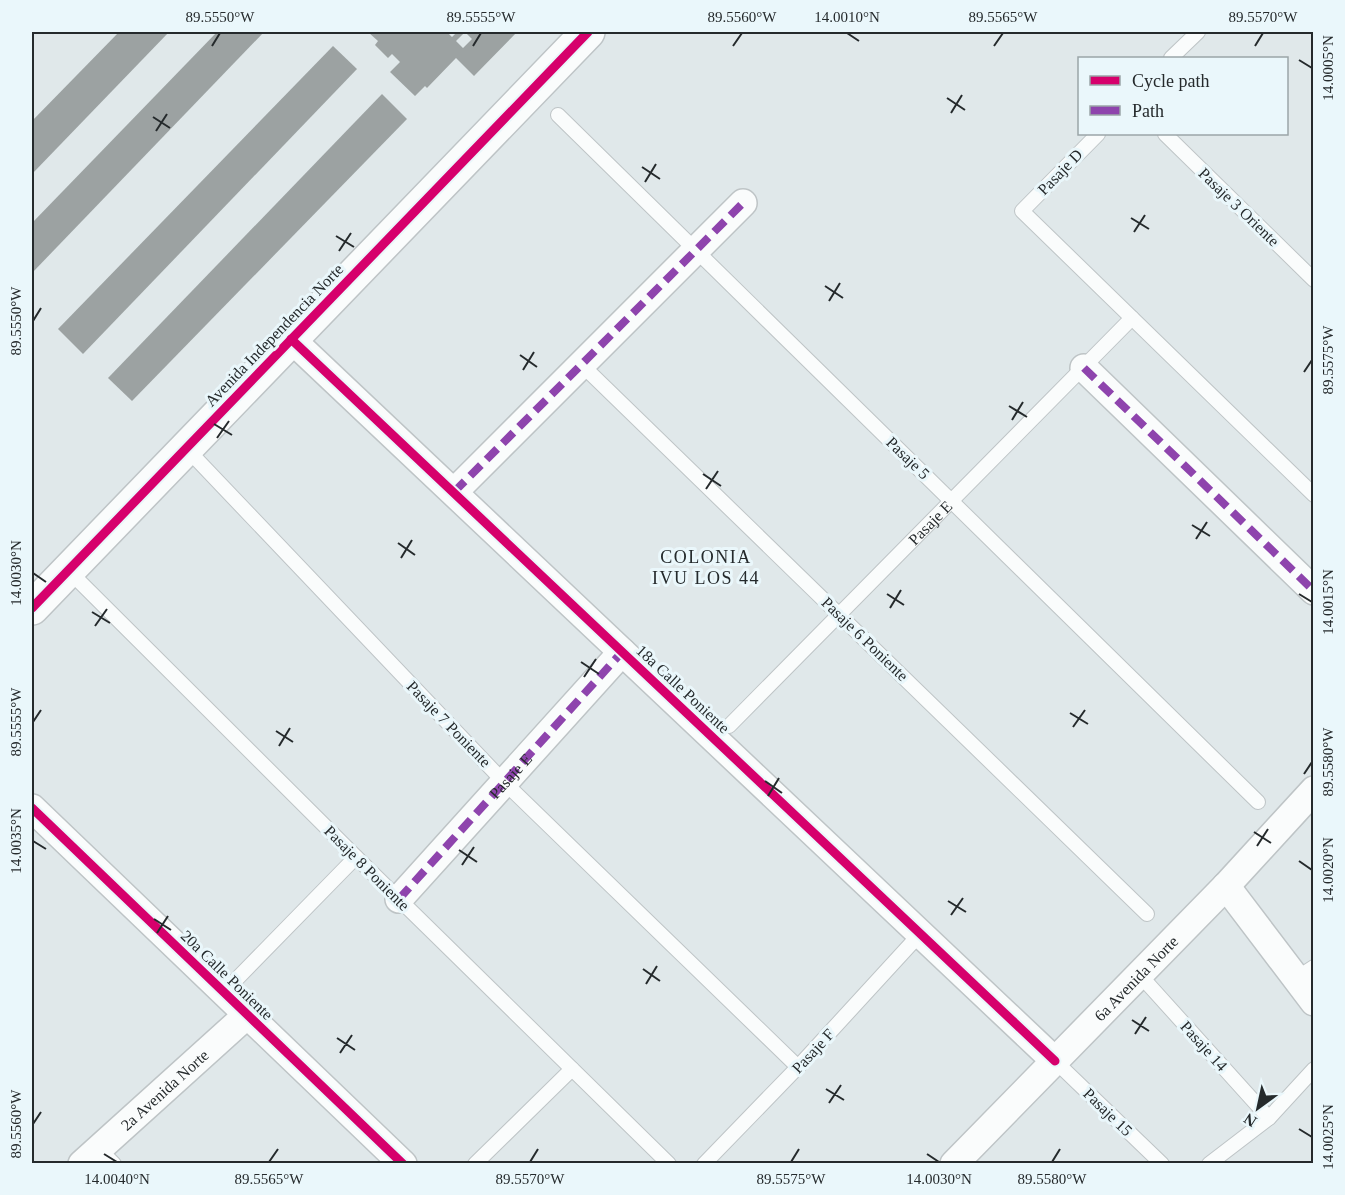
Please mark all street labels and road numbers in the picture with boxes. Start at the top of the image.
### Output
street label: Pasaje D [1034,146,1086,199]
street label: Pasaje 3 Oriente [1195,164,1283,250]
street label: Avenida Independencia Norte [202,260,347,410]
street label: Pasaje 5 [882,434,933,483]
street label: Pasaje E [905,497,955,548]
street label: Pasaje 6 Poniente [818,594,912,685]
street label: 18a Calle Poniente [633,642,733,736]
street label: Pasaje 7 Poniente [403,677,494,771]
street label: Pasaje E [486,750,535,802]
street label: Pasaje 8 Poniente [320,822,413,915]
street label: 20a Calle Poniente [178,927,276,1023]
street label: 6a Avenida Norte [1091,932,1181,1024]
street label: Pasaje 14 [1177,1018,1231,1075]
street label: Pasaje F [788,1025,838,1077]
street label: 2a Avenida Norte [117,1046,212,1133]
street label: Pasaje 15 [1080,1085,1136,1140]

